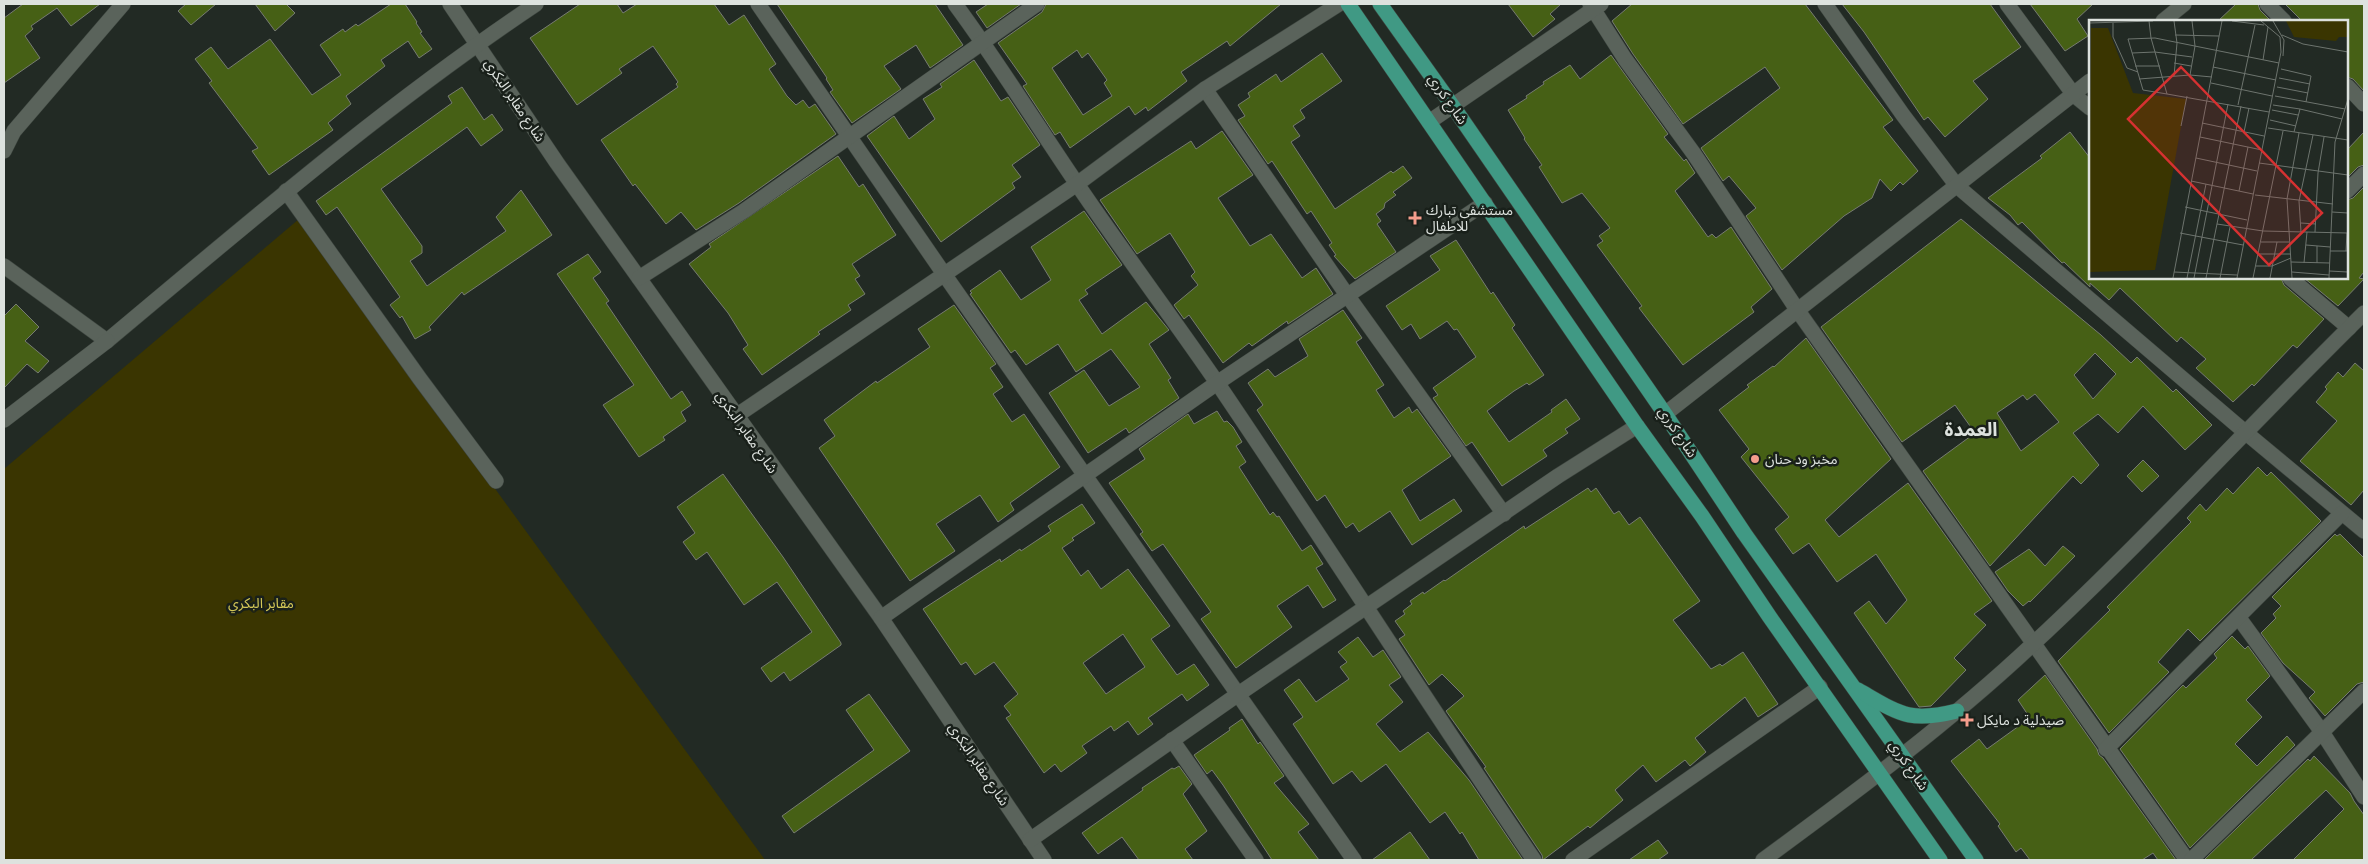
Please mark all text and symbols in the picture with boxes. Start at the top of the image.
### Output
inset map [2089,20,2348,279]
street label: شارع مقابر البكري [479,56,549,146]
street label: شارع كرري [1422,71,1471,129]
place label: مستشفى تبارك للاطفال [1426,202,1513,235]
marker: مستشفى تبارك للاطفال [1408,211,1422,225]
street label: شارع مقابر البكري [710,388,781,478]
street label: شارع كرري [1653,404,1701,462]
district label: العمدة [1945,418,1997,441]
place label: مخبز ود حنان [1765,451,1838,468]
marker: مخبز ود حنان [1749,453,1761,465]
park label: مقابر البكري [228,595,294,614]
place label: صيدلية د مايكل [1977,712,2064,729]
marker: صيدلية د مايكل [1961,714,1973,726]
street label: شارع مقابر البكري [943,720,1013,810]
street label: شارع كرري [1883,737,1932,795]

